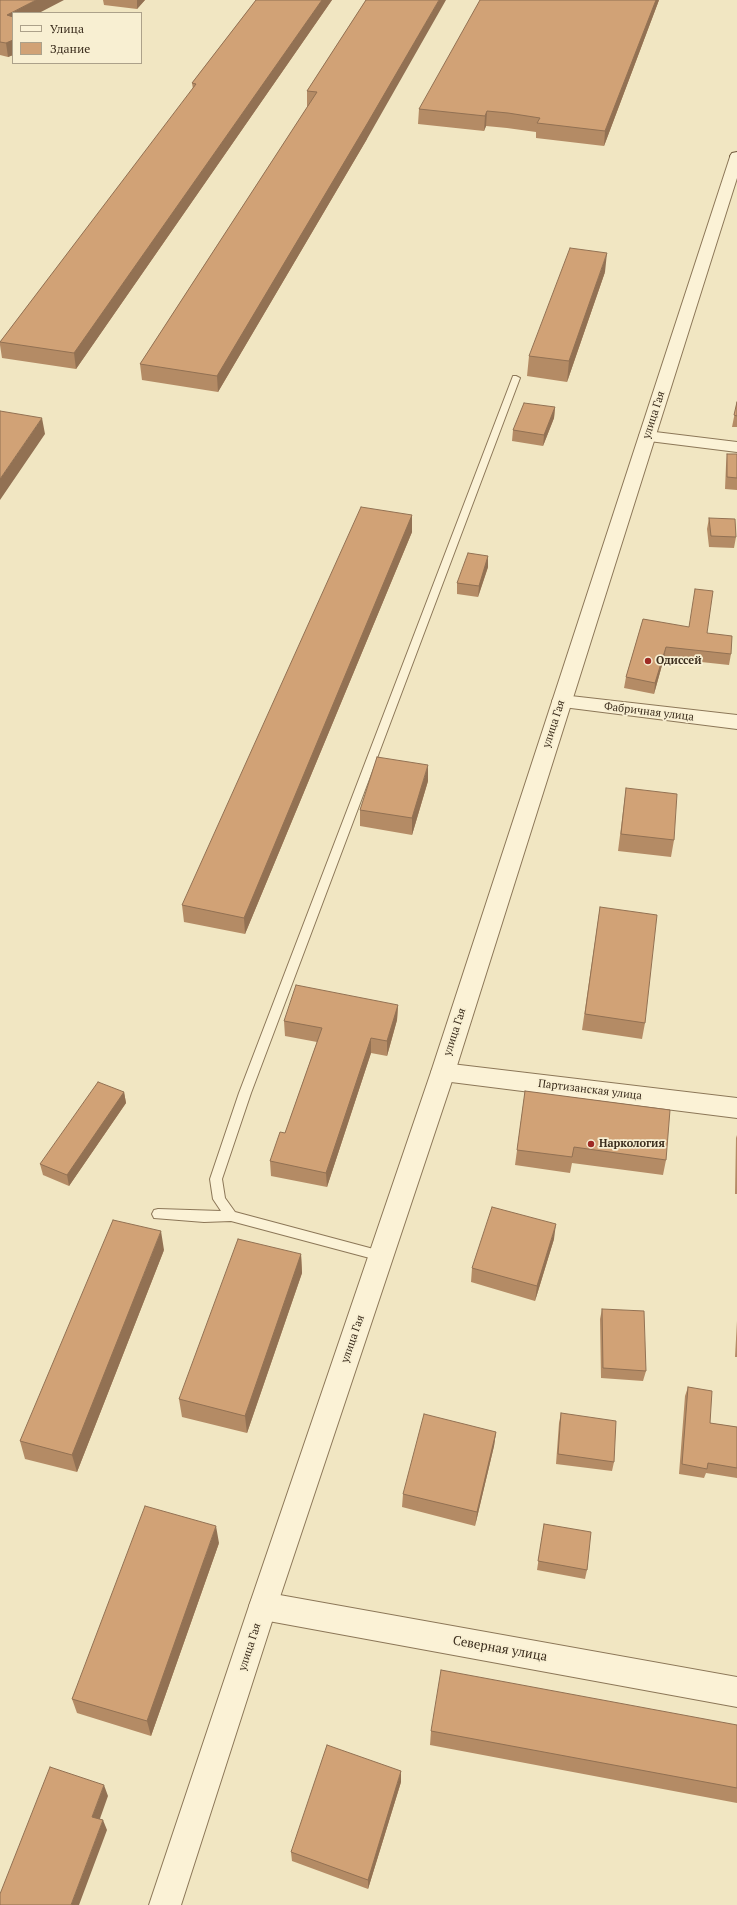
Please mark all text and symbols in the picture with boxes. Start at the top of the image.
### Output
legend [12,12,142,64]
text: Улица [50,21,84,36]
text: Здание [50,41,90,56]
street label: улица Гая [640,389,668,441]
place label: Одиссей [656,654,702,668]
marker: Одиссей [643,656,653,666]
street label: улица Гая [540,698,568,750]
street label: Фабричная улица [603,700,695,724]
street label: улица Гая [441,1006,469,1058]
street label: Партизанская улица [537,1077,643,1103]
place label: Наркология [599,1137,665,1151]
marker: Наркология [586,1139,596,1149]
street label: улица Гая [339,1313,367,1365]
street label: улица Гая [236,1621,264,1673]
street label: Северная улица [451,1633,549,1665]

